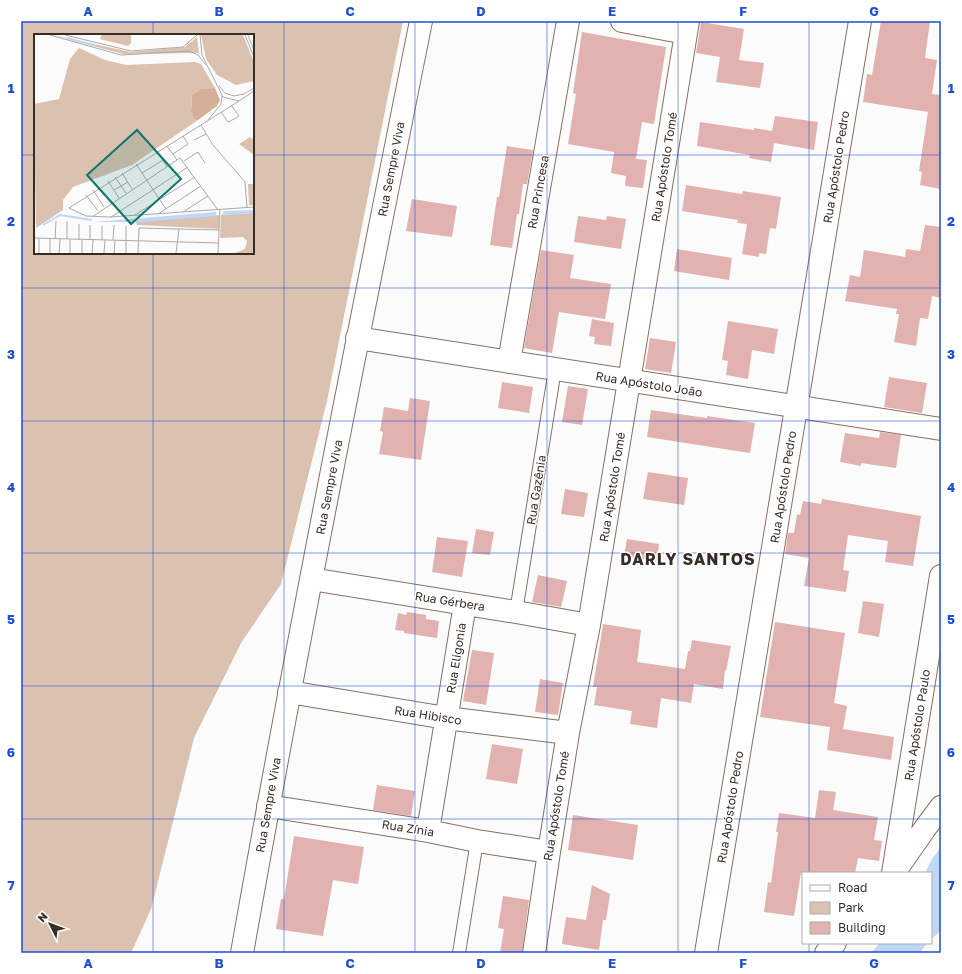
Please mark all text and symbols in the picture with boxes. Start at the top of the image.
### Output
text: A [83,3,93,19]
text: B [214,3,224,19]
text: C [345,3,355,19]
text: D [476,3,486,19]
text: E [608,3,616,19]
text: F [739,3,747,19]
text: G [869,3,879,19]
inset map [34,34,254,254]
text: 1 [8,80,15,96]
text: 1 [948,80,955,96]
street label: Rua Apóstolo Pedro [820,110,852,224]
street label: Rua Apóstolo Tomé [648,111,680,223]
street label: Rua Sempre Viva [374,120,408,218]
street label: Rua Princesa [524,154,552,230]
text: 2 [7,213,15,229]
text: 2 [947,213,955,229]
text: 3 [7,346,15,362]
text: 3 [947,346,955,362]
street label: Rua Apóstolo João [595,368,703,400]
street label: Rua Apóstolo Pedro [767,430,799,544]
street label: Rua Apóstolo Tomé [596,431,628,543]
street label: Rua Sempre Viva [312,438,346,536]
street label: Rua Gazênia [523,454,549,526]
text: 4 [7,479,15,495]
text: 4 [947,479,955,495]
district label: DARLY SANTOS [620,549,756,569]
street label: Rua Gérbera [414,588,486,614]
text: 5 [7,611,15,627]
text: 5 [947,611,955,627]
street label: Rua Eligonia [443,622,469,694]
street label: Rua Apóstolo Paulo [901,668,933,782]
street label: Rua Hibisco [393,702,463,728]
text: 6 [7,744,15,760]
text: 6 [947,744,955,760]
street label: Rua Apóstolo Tomé [540,750,572,862]
street label: Rua Apóstolo Pedro [714,750,746,864]
street label: Rua Sempre Viva [252,756,284,854]
street label: Rua Zínia [381,816,435,840]
legend [802,872,932,944]
text: 7 [7,877,15,893]
text: 7 [947,877,955,893]
text: Road [838,880,867,895]
text: Park [838,900,864,915]
north arrow [30,904,70,944]
text: N [35,910,50,924]
text: Building [838,920,886,935]
text: A [83,955,93,971]
text: B [214,955,224,971]
text: C [345,955,355,971]
text: D [476,955,486,971]
text: E [608,955,616,971]
text: F [739,955,747,971]
text: G [869,955,879,971]

